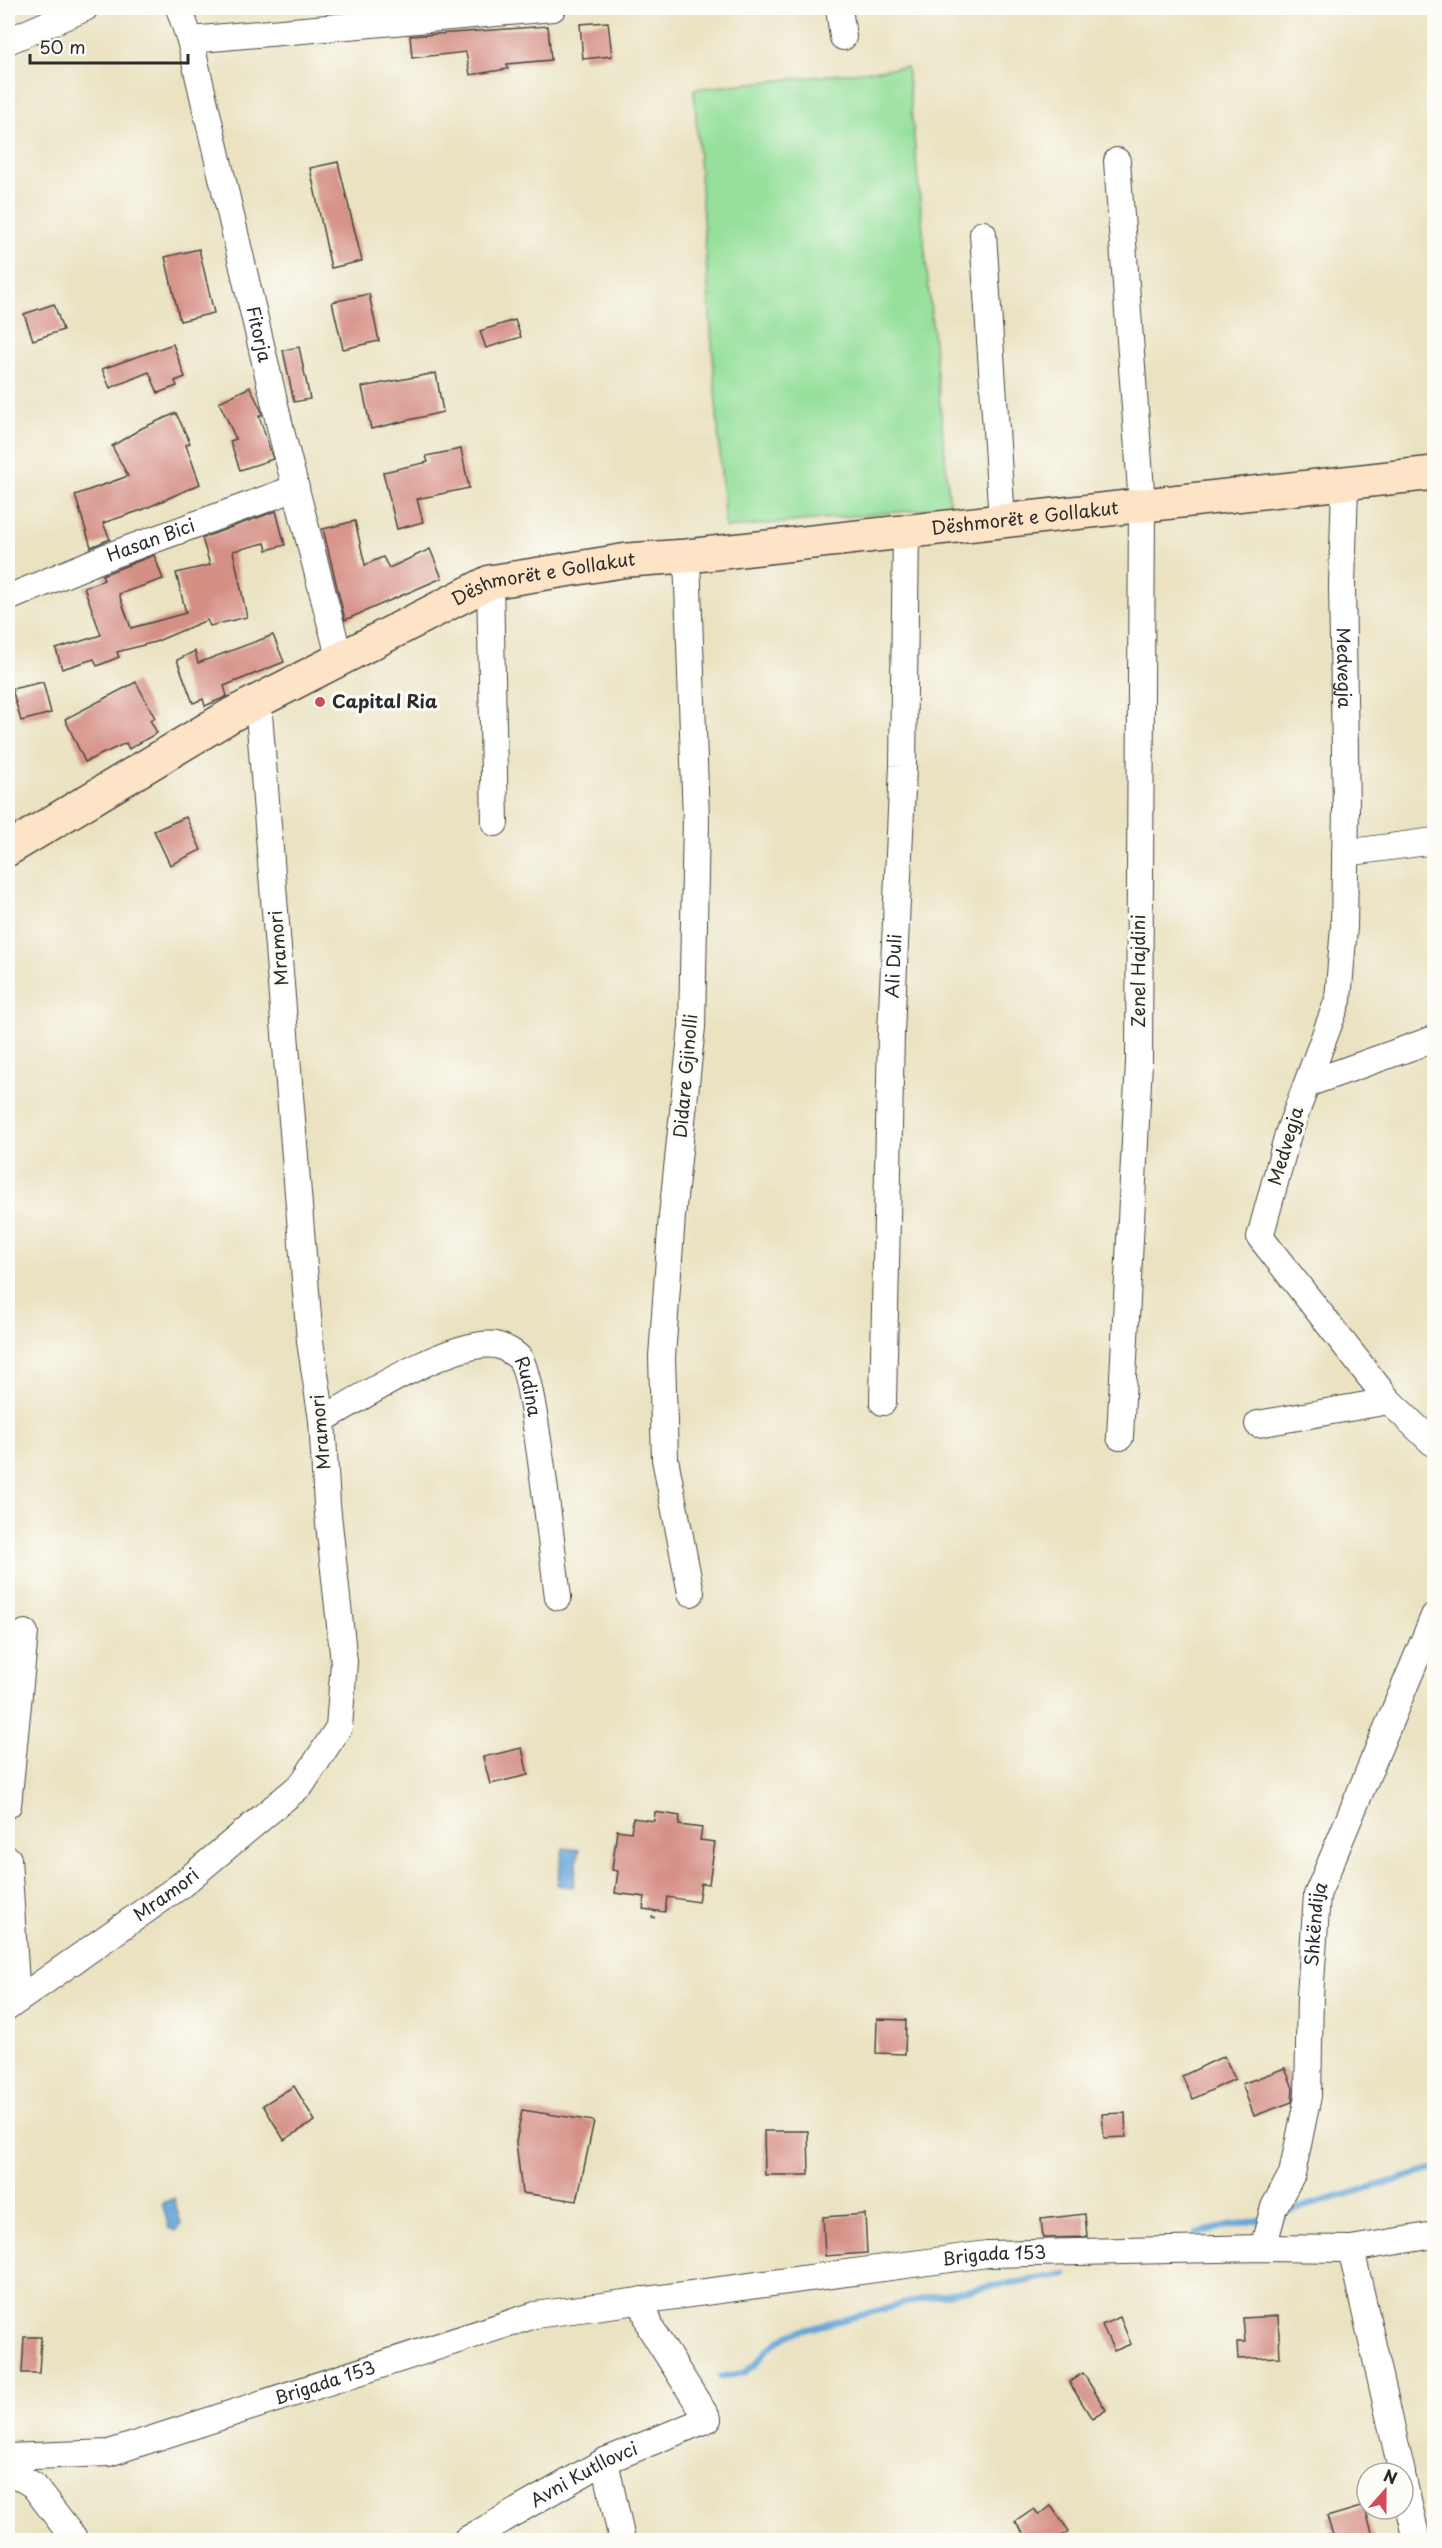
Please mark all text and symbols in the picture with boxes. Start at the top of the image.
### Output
scale bar [30,27,188,65]
text: 50 m [39,33,86,60]
street label: Fitorja [240,303,280,365]
street label: Dëshmorët e Gollakut [929,493,1120,541]
street label: Hasan Bici [102,511,198,568]
street label: Dëshmorët e Gollakut [446,545,636,612]
street label: Medvegja [1331,627,1359,709]
place label: Capital Ria [332,687,438,714]
marker: Capital Ria [313,695,327,709]
street label: Mramori [261,909,294,987]
street label: Zenel Hajdini [1124,914,1151,1028]
street label: Ali Duli [878,933,907,999]
street label: Didare Gjinolli [666,1013,703,1139]
street label: Medvegja [1260,1102,1310,1188]
street label: Rudina [509,1352,549,1419]
street label: Mramori [303,1393,336,1471]
street label: Mramori [127,1861,204,1927]
street label: Shkëndija [1297,1876,1334,1967]
street label: Brigada 153 [940,2238,1047,2272]
street label: Brigada 153 [271,2353,378,2411]
street label: Avni Kutllovci [525,2434,641,2513]
north arrow [1355,2461,1415,2521]
text: N [1381,2463,1401,2490]

